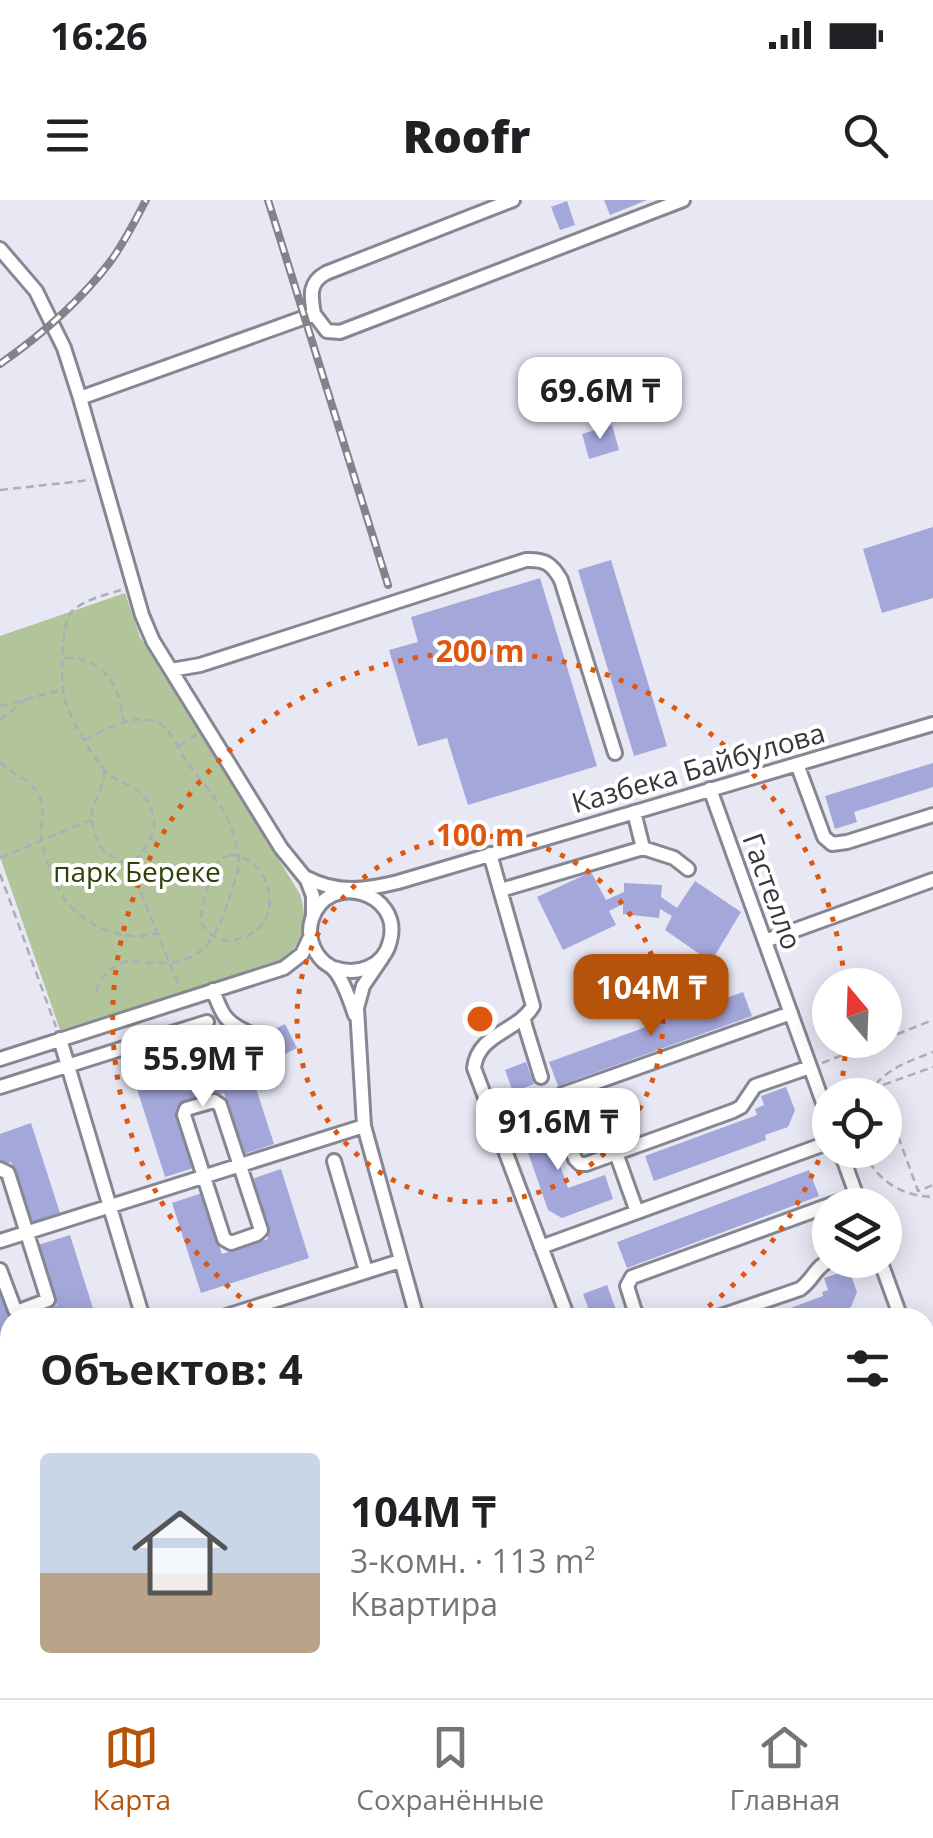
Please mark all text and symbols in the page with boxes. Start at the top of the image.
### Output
text: 16:26 [50,9,148,61]
text: Roofr [403,105,530,166]
icon: menu [40,108,95,163]
icon: search [838,108,893,163]
pin: 69.6M ₸ [508,357,692,442]
text: 69.6M ₸ [540,368,660,411]
text: 200 m [436,630,524,671]
street label: Казбека Байбулова [567,713,829,821]
text: 100 m [436,814,524,855]
street label: Гастелло [734,827,812,955]
park label: парк Береке [53,852,221,890]
pin: 104M ₸ [570,954,732,1039]
text: 104M ₸ [596,965,706,1008]
north arrow [812,968,902,1058]
map controls [812,968,902,1278]
centre of rings [462,1001,498,1037]
pin: 55.9M ₸ [111,1025,295,1110]
text: 55.9M ₸ [143,1036,263,1079]
button: locate [812,1078,902,1168]
pin: 91.6M ₸ [466,1088,650,1173]
text: 91.6M ₸ [498,1099,618,1142]
button: layers [812,1188,902,1278]
text: Объектов: 4 [40,1340,303,1397]
icon: filters [840,1341,895,1396]
text: 104M ₸ [350,1482,496,1539]
icon: home [120,1493,240,1613]
text: 3-комн. · 113 m² [350,1539,595,1582]
text: Квартира [350,1582,498,1625]
tab: Карта [93,1720,171,1818]
tab: Сохранённые [356,1720,544,1818]
tab: Главная [729,1720,840,1818]

